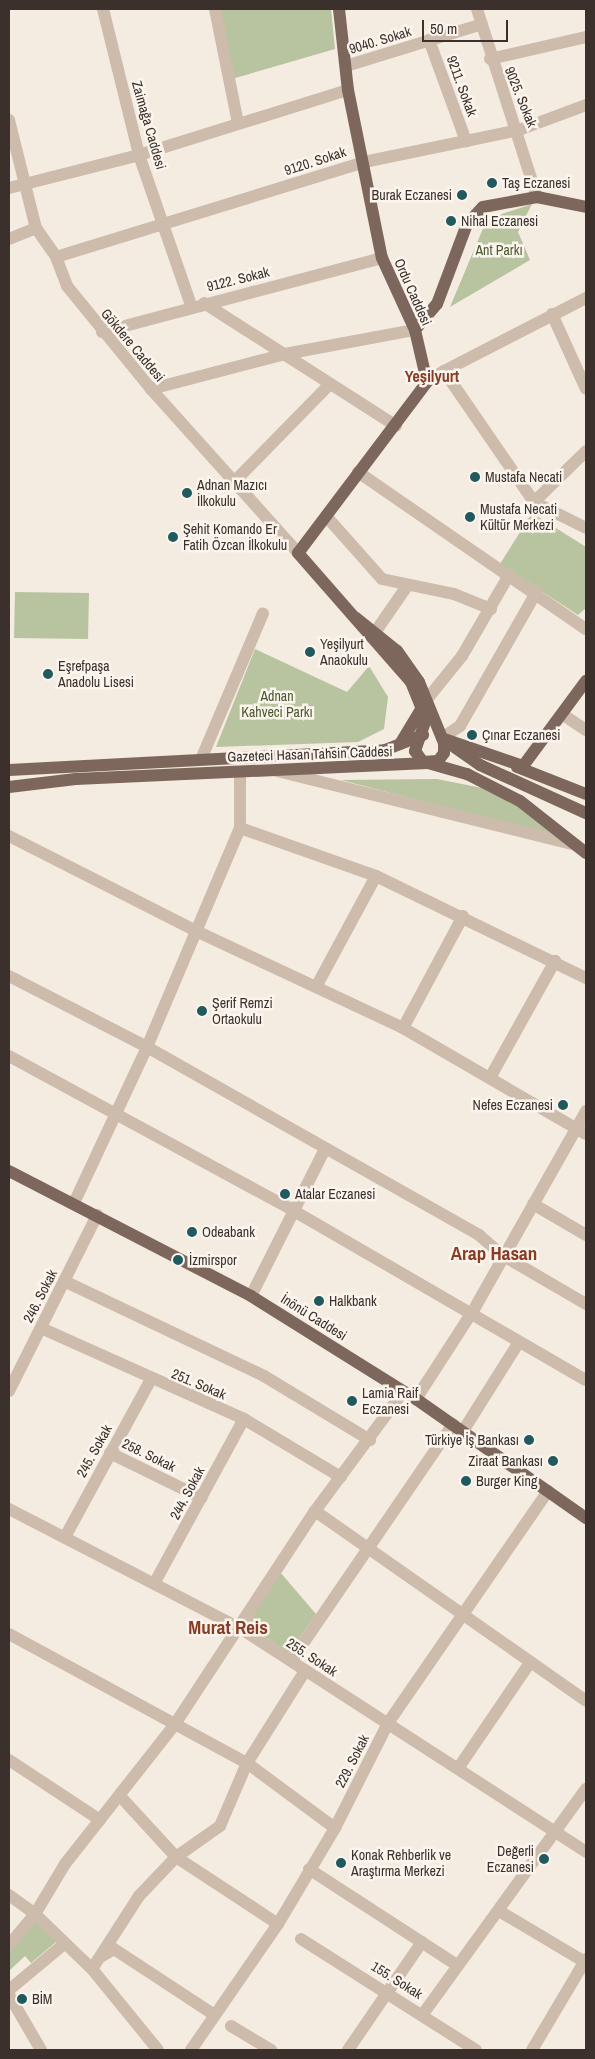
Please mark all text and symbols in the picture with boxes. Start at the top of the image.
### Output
scale bar [425,10,511,42]
text: 50 m [430,18,457,39]
street label: 9040. Sokak [347,23,413,57]
street label: 9211. Sokak [443,54,481,118]
street label: 9025. Sokak [501,64,541,130]
street label: Zaimağa Caddesi [128,79,170,171]
street label: 9120. Sokak [282,143,348,179]
place label: Taş Eczanesi [502,175,571,191]
marker: Taş Eczanesi [486,177,498,189]
place label: Burak Eczanesi [372,187,452,203]
marker: Burak Eczanesi [456,189,468,201]
place label: Nihal Eczanesi [461,213,538,229]
marker: Nihal Eczanesi [445,215,457,227]
park label: Ant Parkı [475,242,523,258]
street label: Ordu Caddesi [391,256,435,328]
street label: 9122. Sokak [205,263,271,295]
street label: Gökdere Caddesi [98,305,168,385]
district label: Yeşilyurt [405,366,459,386]
place label: Mustafa Necati [485,469,562,485]
marker: Mustafa Necati [469,471,481,483]
place label: Adnan Mazıcı İlkokulu [197,477,267,510]
marker: Adnan Mazıcı İlkokulu [181,487,193,499]
place label: Mustafa Necati Kültür Merkezi [480,501,557,534]
marker: Mustafa Necati Kültür Merkezi [464,511,476,523]
place label: Şehit Komando Er Fatih Özcan İlkokulu [183,521,287,554]
marker: Şehit Komando Er Fatih Özcan İlkokulu [167,531,179,543]
place label: Yeşilyurt Anaokulu [320,636,368,669]
marker: Yeşilyurt Anaokulu [304,646,316,658]
place label: Eşrefpaşa Anadolu Lisesi [58,658,134,690]
marker: Eşrefpaşa Anadolu Lisesi [42,668,54,680]
park label: Adnan Kahveci Parkı [241,688,313,720]
place label: Çınar Eczanesi [482,727,560,743]
marker: Çınar Eczanesi [466,729,478,741]
street label: Gazeteci Hasan Tahsin Caddesi [227,743,393,765]
place label: Şerif Remzi Ortaokulu [212,995,273,1028]
marker: Şerif Remzi Ortaokulu [196,1005,208,1017]
place label: Nefes Eczanesi [473,1097,553,1113]
marker: Nefes Eczanesi [557,1099,569,1111]
place label: Atalar Eczanesi [295,1186,375,1202]
marker: Atalar Eczanesi [279,1188,291,1200]
place label: Odeabank [202,1224,255,1240]
marker: Odeabank [186,1226,198,1238]
district label: Arap Hasan [451,1243,537,1265]
place label: İzmirspor [189,1252,237,1268]
marker: İzmirspor [171,1253,185,1267]
street label: 246. Sokak [19,1267,61,1325]
street label: İnönü Caddesi [278,1290,350,1344]
place label: Halkbank [329,1293,377,1309]
marker: Halkbank [313,1295,325,1307]
street label: 251. Sokak [169,1365,229,1403]
place label: Lamia Raif Eczanesi [362,1385,418,1418]
marker: Lamia Raif Eczanesi [346,1395,358,1407]
street label: 245. Sokak [73,1422,115,1480]
place label: Türkiye İş Bankası [425,1432,519,1448]
marker: Türkiye İş Bankası [523,1434,535,1446]
street label: 258. Sokak [120,1435,178,1475]
place label: Ziraat Bankası [468,1453,543,1469]
marker: Ziraat Bankası [547,1455,559,1467]
street label: 244. Sokak [166,1464,208,1522]
place label: Burger King [476,1473,537,1489]
marker: Burger King [460,1475,472,1487]
district label: Murat Reis [188,1617,268,1639]
street label: 255. Sokak [283,1634,341,1680]
street label: 229. Sokak [331,1732,373,1790]
place label: Değerli Eczanesi [487,1843,534,1875]
place label: Konak Rehberlik ve Araştırma Merkezi [351,1847,451,1880]
marker: Değerli Eczanesi [538,1853,550,1865]
marker: Konak Rehberlik ve Araştırma Merkezi [335,1857,347,1869]
street label: 155. Sokak [368,1958,426,2002]
place label: BİM [32,1991,52,2007]
marker: BİM [16,1993,28,2005]

